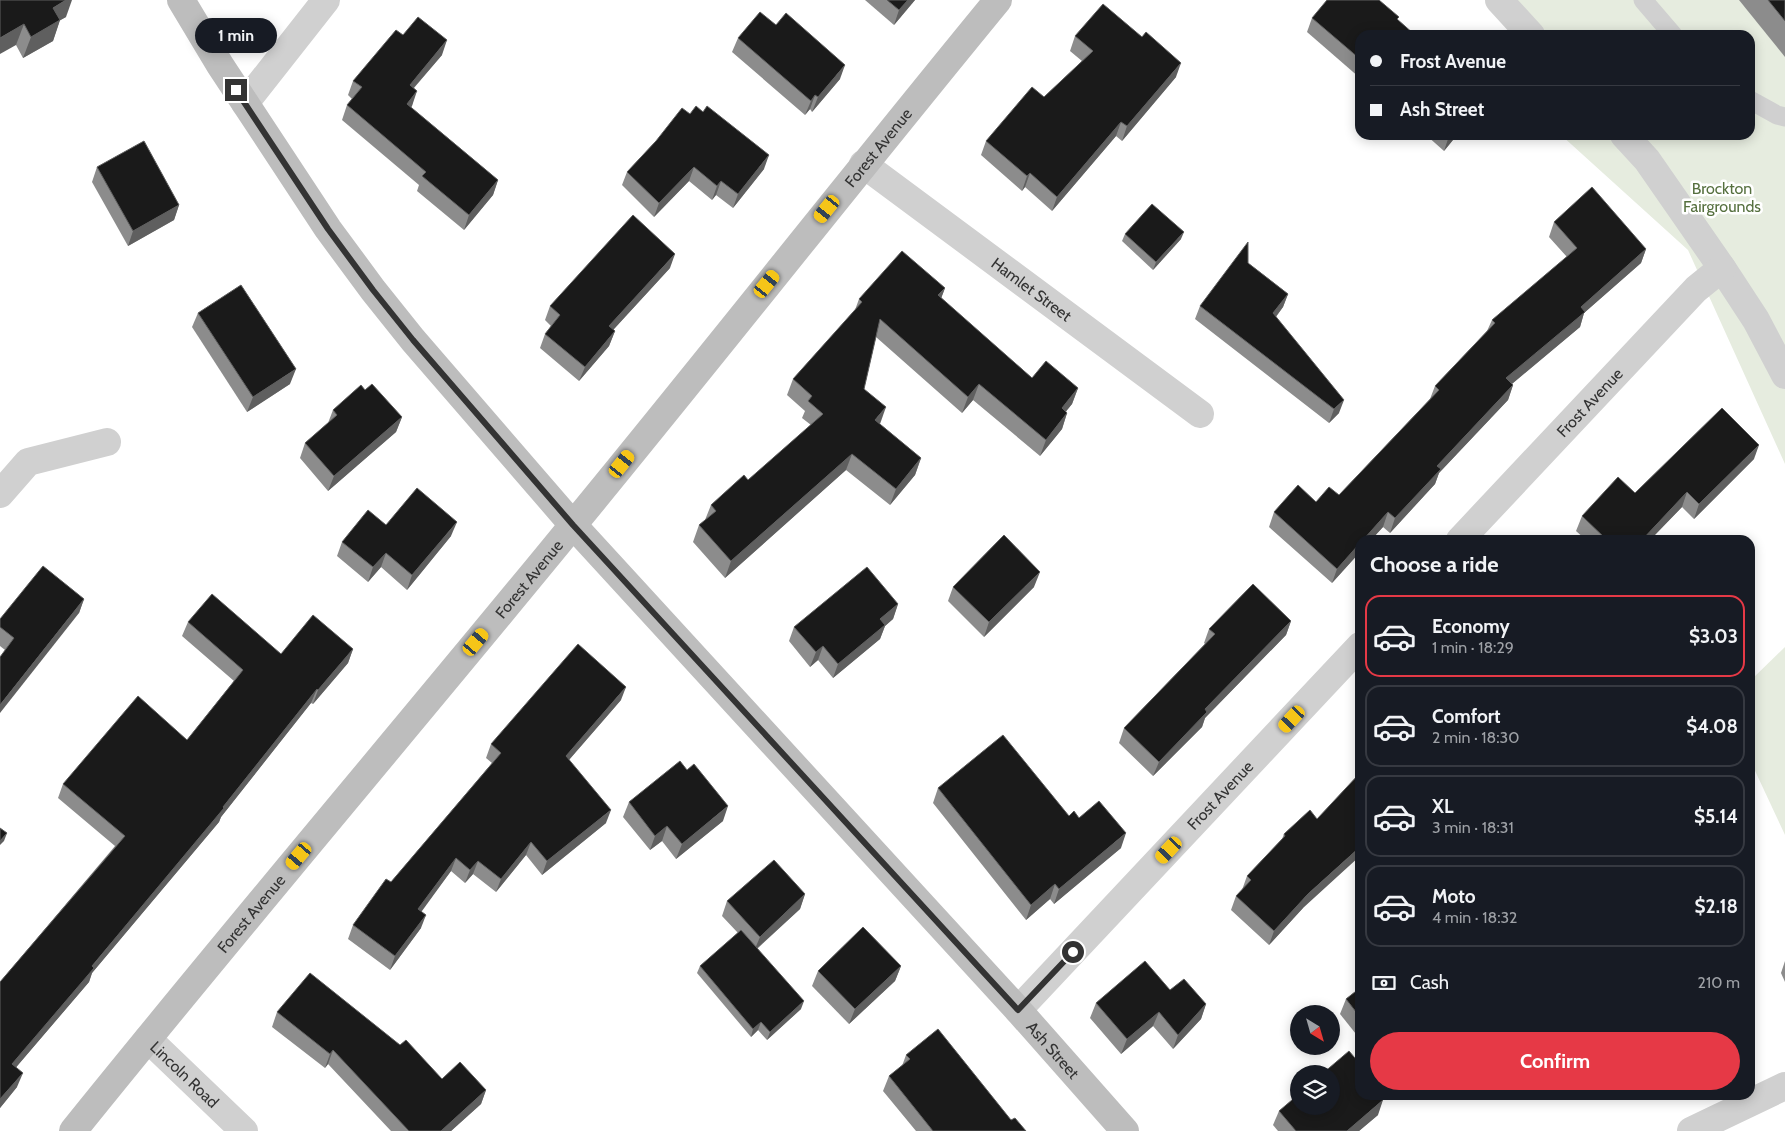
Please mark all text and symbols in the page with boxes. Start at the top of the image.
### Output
callout: 1 min [195,18,277,52]
text: 1 min [218,26,254,45]
text: Frost Avenue [1400,50,1506,73]
route end [225,79,247,101]
text: Ash Street [1400,98,1484,121]
street label: Forest Avenue [841,105,916,191]
park label: Brockton Fairgrounds [1683,179,1761,216]
car [811,193,842,225]
street label: Hamlet Street [988,254,1076,326]
car [751,268,782,300]
street label: Frost Avenue [1553,364,1627,441]
car [606,448,637,480]
street label: Forest Avenue [491,536,567,622]
text: Choose a ride [1370,551,1499,578]
icon: car [1372,614,1417,659]
text: Economy [1432,615,1510,638]
text: $3.03 [1689,625,1738,648]
car [460,626,491,658]
text: 1 min · 18:29 [1432,638,1514,657]
car [1276,703,1307,735]
icon: car [1372,704,1417,749]
text: Comfort [1432,705,1501,728]
text: $4.08 [1686,715,1738,738]
text: 2 min · 18:30 [1432,728,1519,747]
street label: Frost Avenue [1183,757,1257,834]
icon: car [1372,794,1417,839]
text: XL [1432,795,1453,818]
text: $5.14 [1694,805,1738,828]
text: 3 min · 18:31 [1432,818,1514,837]
car [1153,834,1184,866]
car [283,840,314,872]
street label: Forest Avenue [213,871,289,957]
icon: car [1372,884,1417,929]
text: Moto [1432,885,1476,908]
text: $2.18 [1695,895,1738,918]
text: 4 min · 18:32 [1432,908,1518,927]
route start [1062,941,1084,963]
icon: cash [1370,969,1398,997]
text: Cash [1410,971,1449,994]
text: 210 m [1698,973,1740,992]
north arrow [1290,1005,1340,1055]
map controls [1290,1005,1340,1115]
street label: Ash Street [1023,1018,1084,1083]
button: Confirm [1370,1032,1740,1090]
street label: Lincoln Road [146,1038,223,1112]
button: layers [1290,1065,1340,1115]

